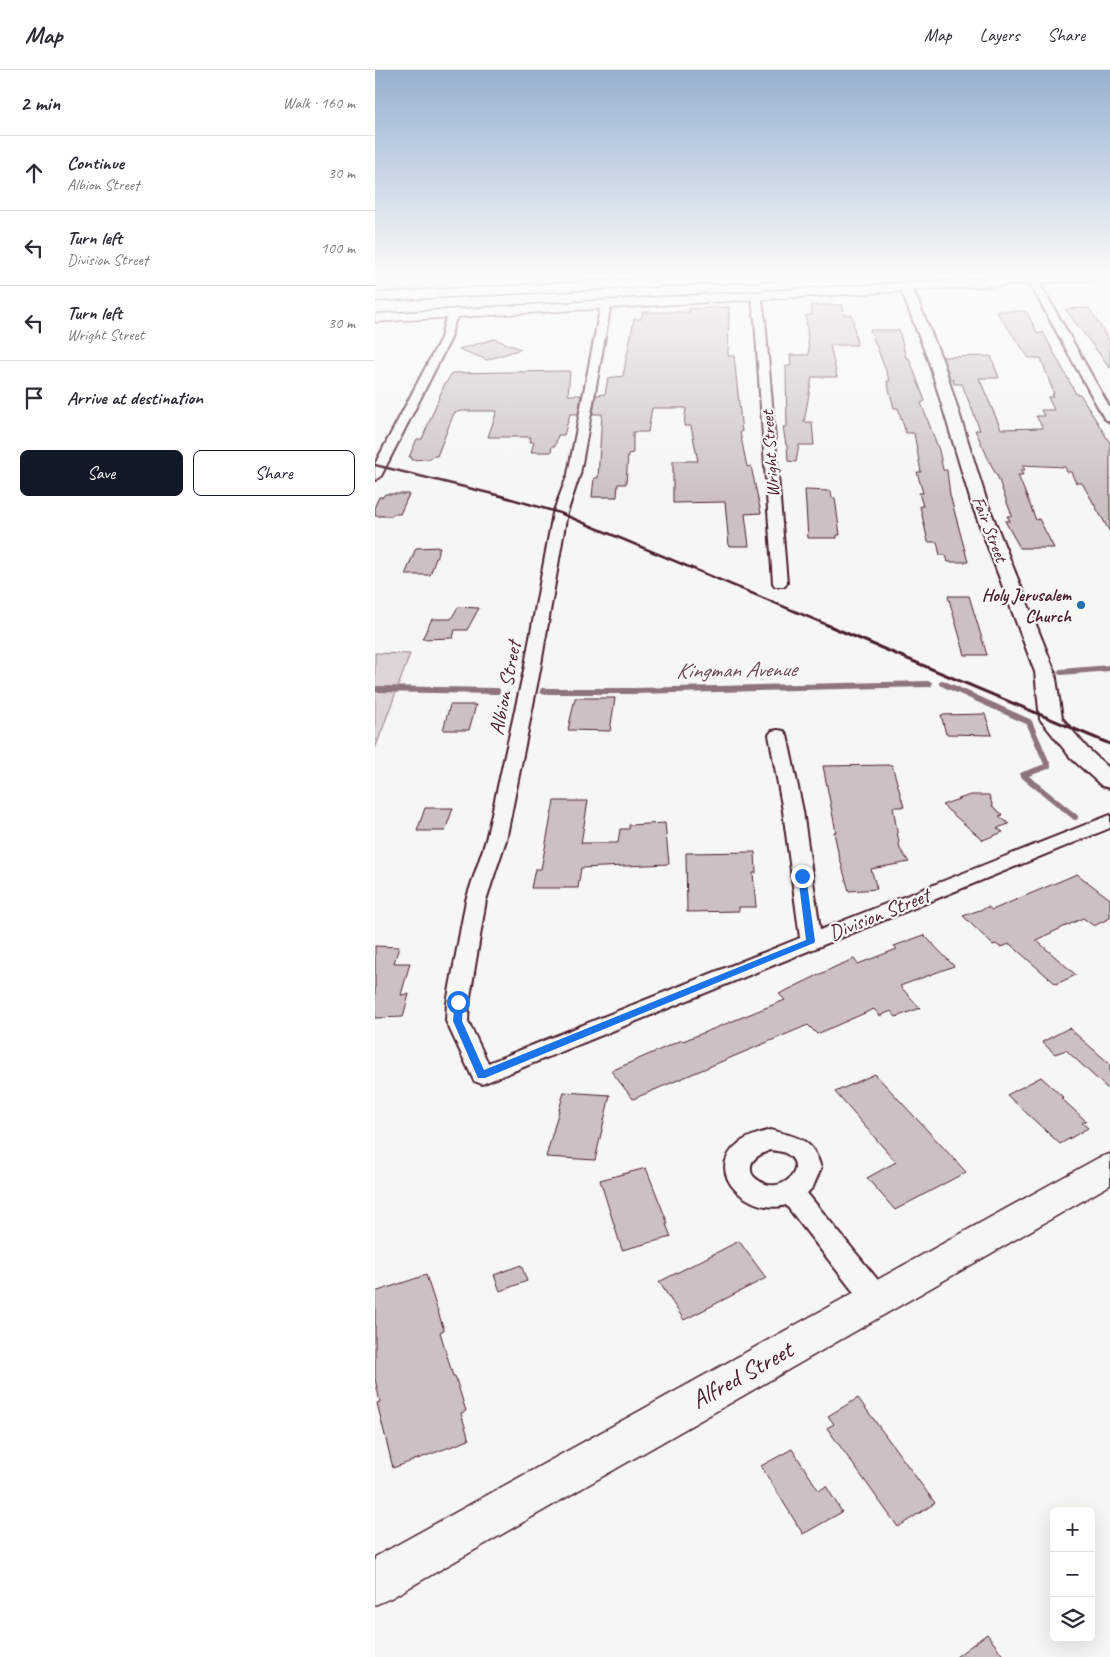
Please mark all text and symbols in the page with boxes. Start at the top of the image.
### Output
text: Map [25,20,62,50]
text: Map [924,24,952,46]
text: Layers [980,24,1019,46]
text: Share [1047,24,1085,46]
text: 2 min [20,90,60,116]
text: Walk · 160 m [283,93,355,113]
text: Continue [67,151,124,175]
icon: ahead [20,159,48,187]
text: 30 m [328,163,355,183]
text: Albion Street [67,175,139,195]
text: Turn left [67,226,122,250]
icon: left [20,234,48,262]
text: 100 m [321,238,355,258]
text: Division Street [67,250,148,270]
text: Turn left [67,301,122,325]
icon: left [20,309,48,337]
text: 30 m [328,313,355,333]
text: Wright Street [67,325,144,345]
icon: arrive [20,384,48,412]
text: Arrive at destination [67,386,203,410]
street label: Wright Street [756,408,784,498]
button: Save [20,450,183,496]
button: Share [193,450,355,496]
street label: Fair Street [967,493,1013,567]
place label: Holy Jerusalem Church [982,584,1072,627]
marker: Holy Jerusalem Church [1075,599,1087,611]
street label: Albion Street [483,636,527,737]
water label: Kingman Avenue [676,655,800,685]
route end [791,865,814,888]
street label: Division Street [825,881,936,946]
route start [447,991,470,1014]
street label: Alfred Street [686,1333,801,1416]
map controls [1050,1507,1095,1642]
button: + [1050,1507,1095,1552]
button: − [1050,1552,1095,1597]
button: layers [1050,1597,1095,1642]

